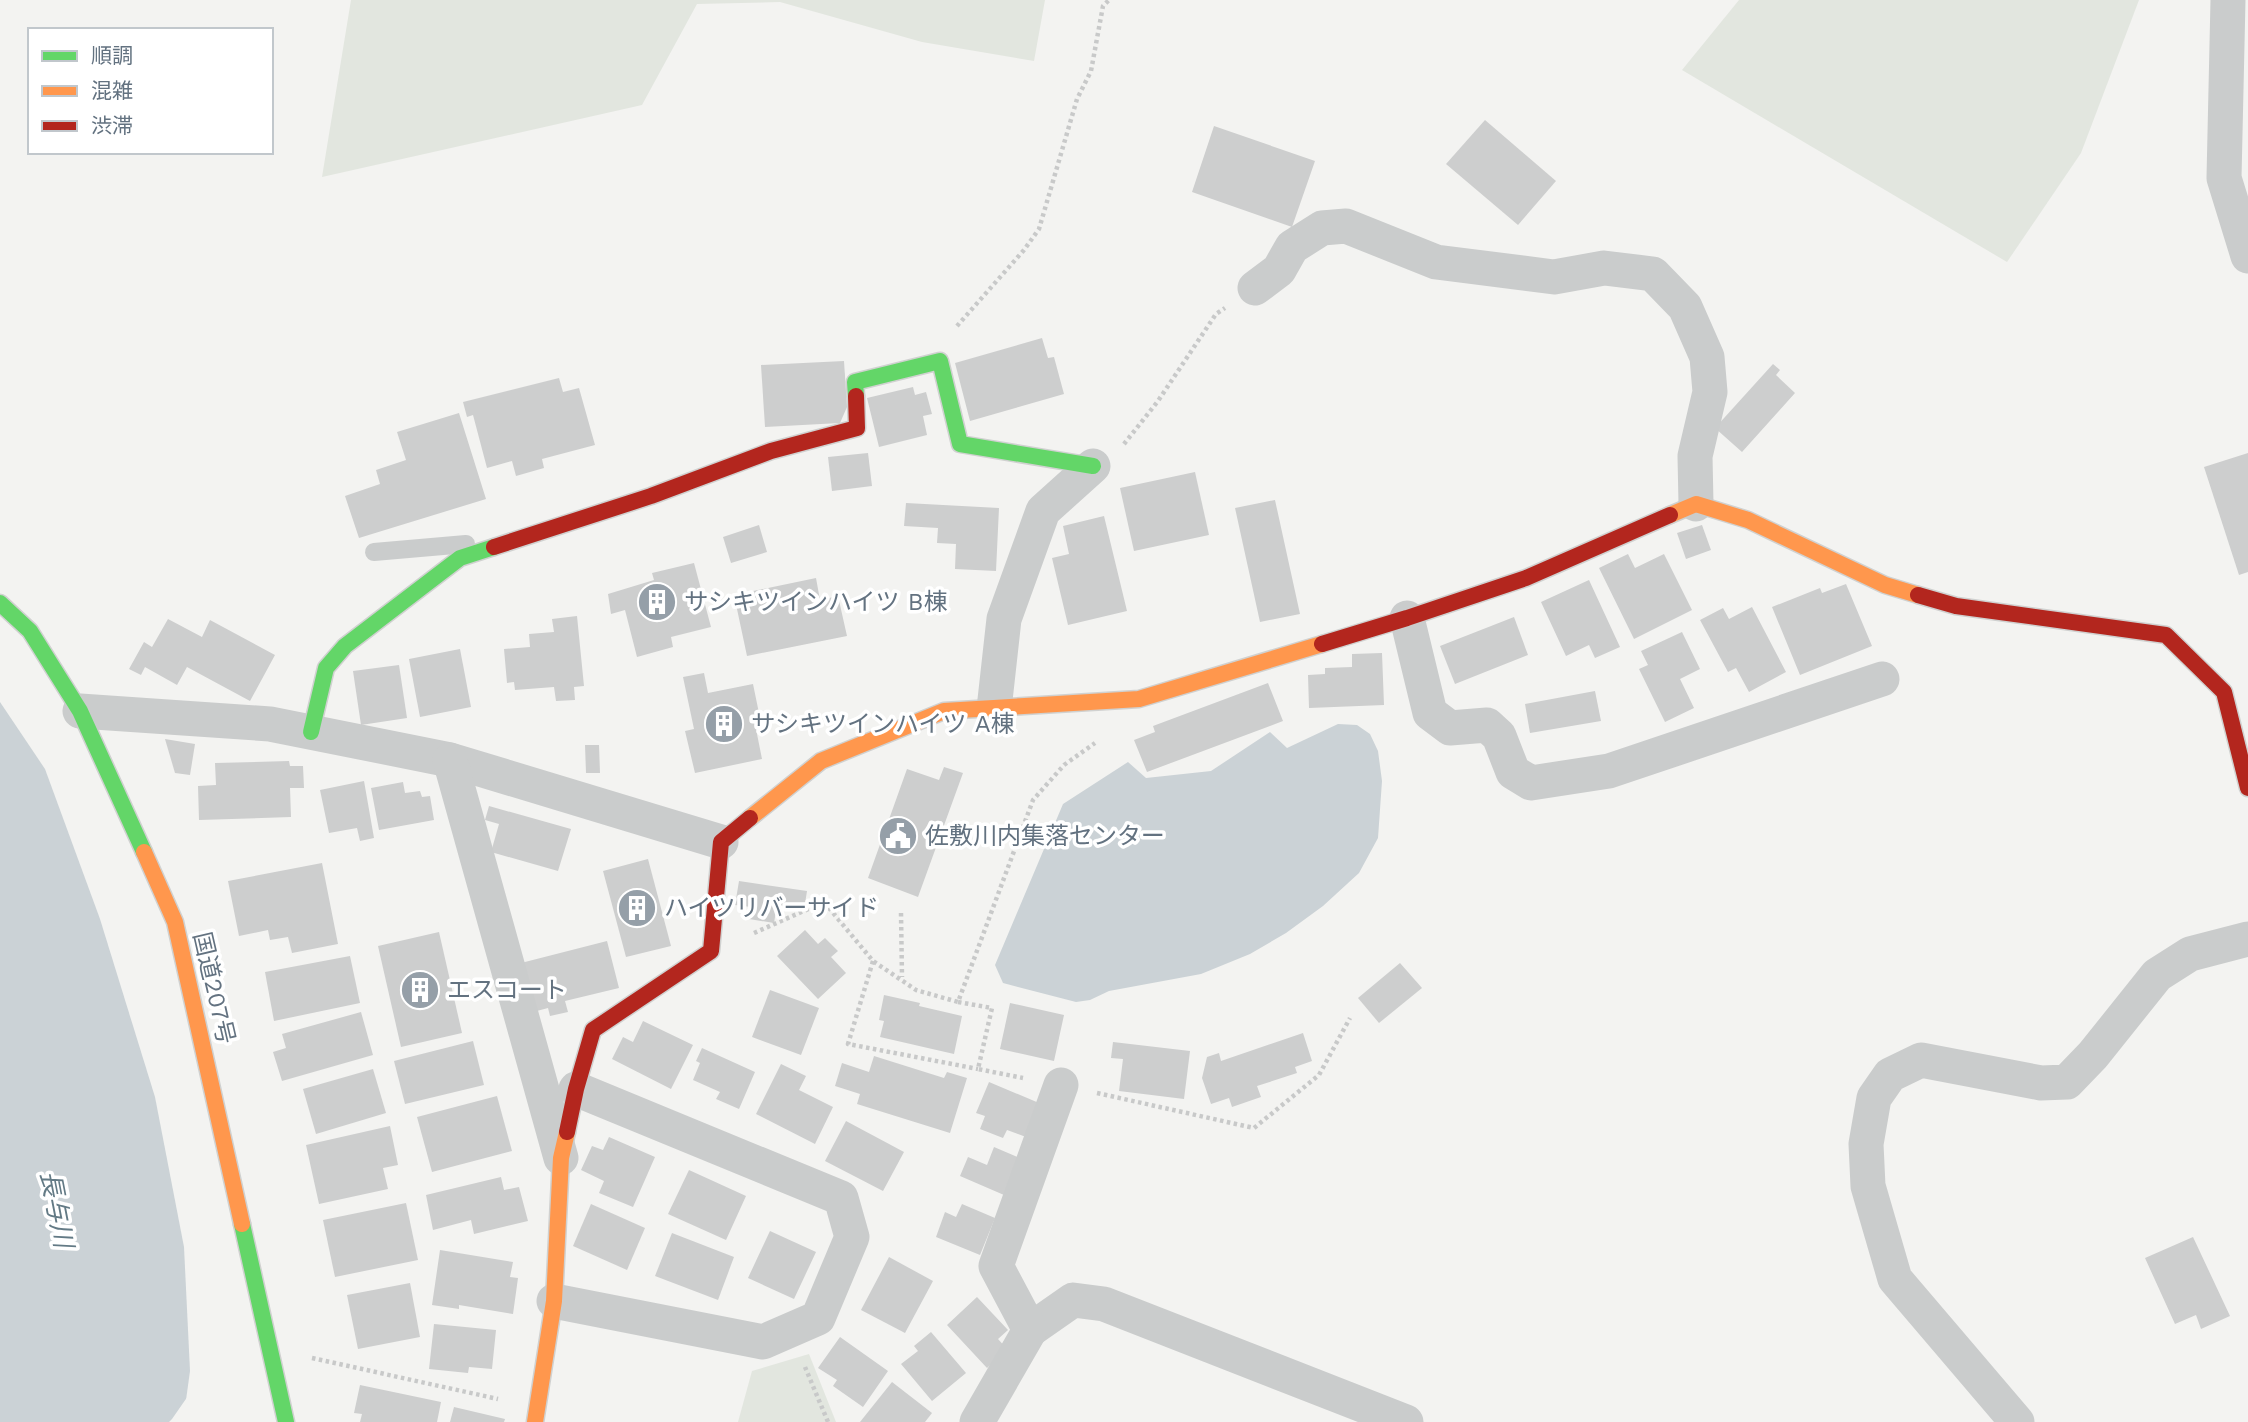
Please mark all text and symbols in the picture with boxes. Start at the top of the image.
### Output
legend [28,28,273,154]
text: 順調 [91,43,133,68]
text: 混雑 [91,78,133,103]
text: 渋滞 [91,113,133,138]
building icon: サシキツインハイツ B棟 [636,581,678,623]
place label: サシキツインハイツ B棟 [684,588,947,616]
building icon: サシキツインハイツ A棟 [703,703,745,745]
place label: サシキツインハイツ A棟 [751,710,1015,738]
public building icon: 佐敷川内集落センター [877,815,919,857]
place label: 佐敷川内集落センター [925,822,1165,850]
building icon: ハイツリバーサイド [616,887,658,929]
place label: ハイツリバーサイド [664,894,879,922]
street label: 国道207号 [188,929,240,1047]
building icon: エスコート [399,969,441,1011]
place label: エスコート [447,976,567,1004]
water label: 長与川 [35,1168,80,1253]

